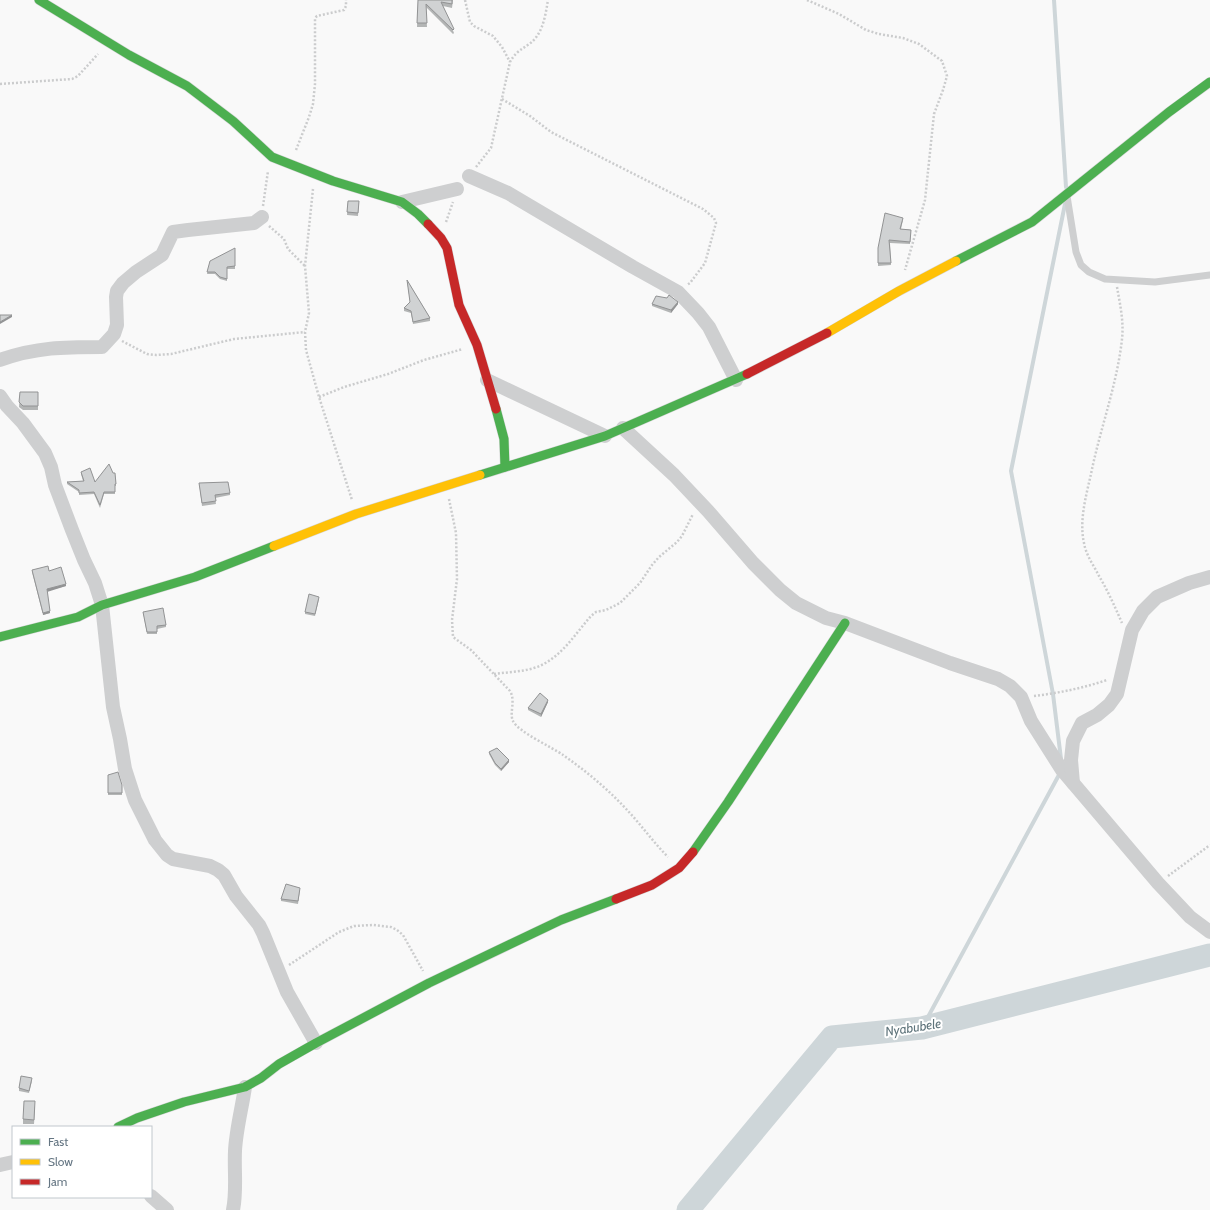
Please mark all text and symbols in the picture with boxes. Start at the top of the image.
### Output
water label: Nyabubele [884,1015,942,1039]
legend [12,1126,152,1198]
text: Fast [48,1134,68,1149]
text: Slow [48,1154,73,1169]
text: Jam [47,1174,67,1189]

